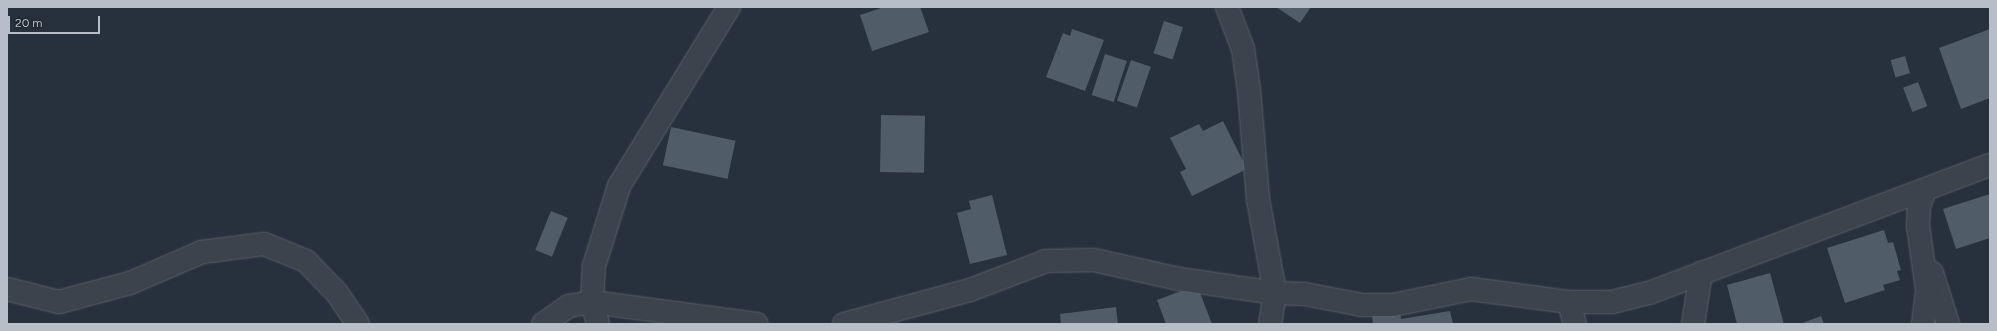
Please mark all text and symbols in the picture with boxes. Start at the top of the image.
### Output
scale bar [10,8,102,34]
text: 20 m [15,16,43,30]

